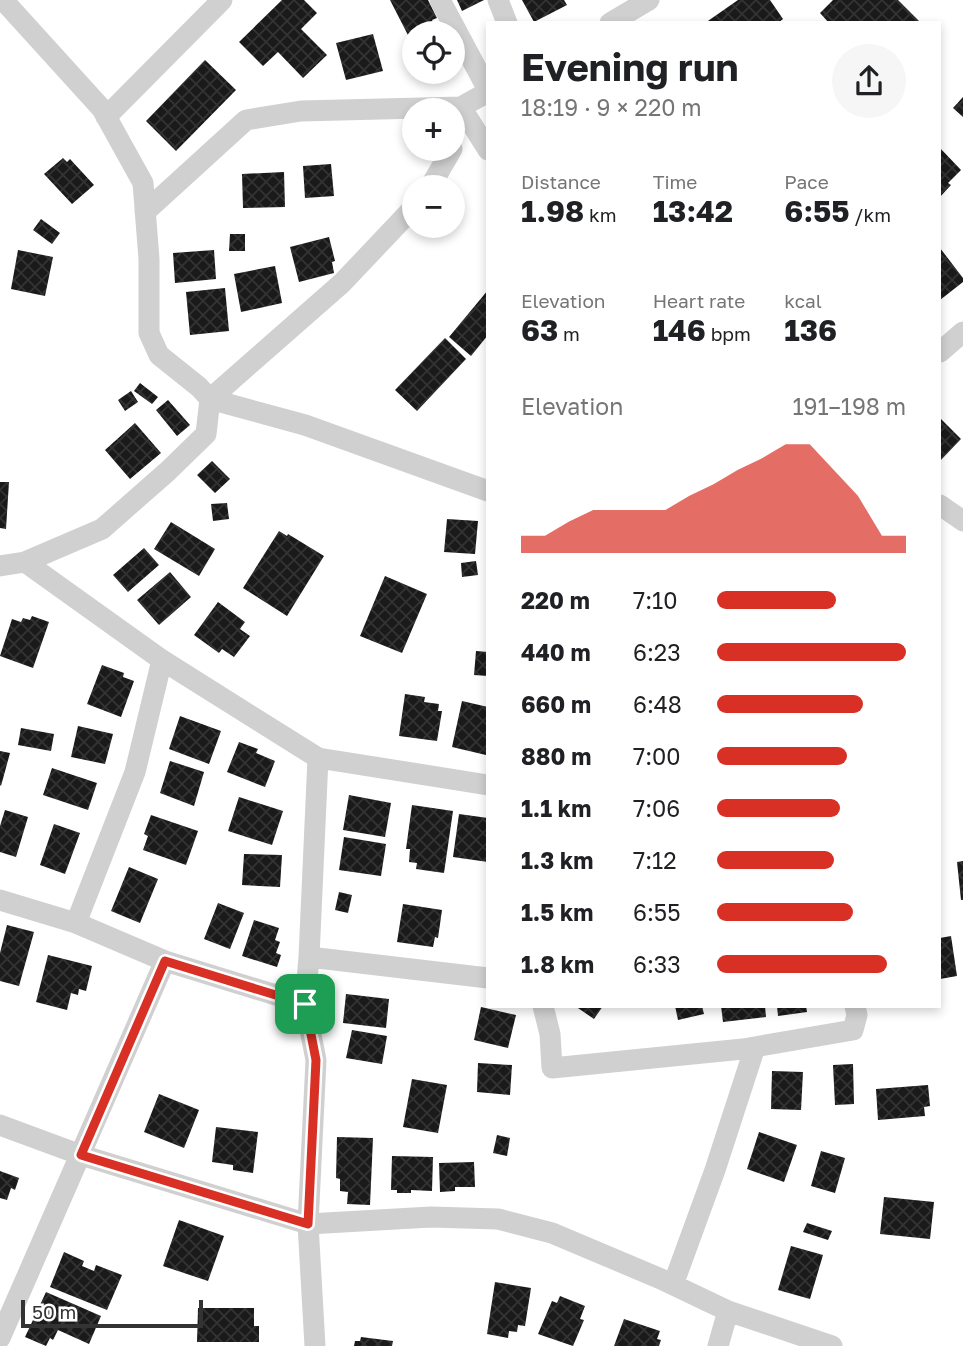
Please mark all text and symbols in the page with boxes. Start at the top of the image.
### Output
map controls [402,21,465,238]
button: locate [402,21,465,84]
text: Evening run [521,44,739,89]
button: share [832,44,906,118]
text: 18:19 · 9 × 220 m [521,93,702,121]
button: + [402,98,465,161]
text: Distance [521,170,601,193]
text: Time [653,170,697,193]
text: Pace [784,170,829,193]
button: − [402,175,465,238]
text: 1.98 [521,193,584,229]
text: 13:42 [653,193,733,229]
text: 6:55 [784,193,850,229]
text: km [584,203,617,226]
text: /km [850,203,891,226]
text: Elevation [521,289,606,312]
text: Heart rate [653,289,745,312]
text: kcal [784,289,822,312]
text: 63 [521,312,558,348]
text: 146 [653,312,706,348]
text: 136 [784,312,837,348]
text: m [558,322,580,345]
text: bpm [706,322,751,345]
text: Elevation [521,392,623,420]
text: 191–198 m [792,392,906,420]
text: 220 m [521,586,590,614]
text: 7:10 [633,586,678,614]
text: 440 m [521,638,591,666]
text: 6:23 [633,638,681,666]
text: 660 m [521,690,591,718]
text: 6:48 [633,690,682,718]
text: 880 m [521,742,591,770]
text: 7:00 [633,742,681,770]
text: 1.1 km [521,794,591,822]
text: 7:06 [633,794,680,822]
text: 1.3 km [521,846,593,874]
text: 7:12 [633,846,677,874]
text: 1.5 km [521,898,593,926]
text: 6:55 [633,898,681,926]
text: 1.8 km [521,950,594,978]
text: 6:33 [633,950,681,978]
pin [275,974,335,1034]
icon: arrive [286,985,324,1023]
scale bar [21,1297,203,1329]
text: 50 m [32,1300,76,1323]

